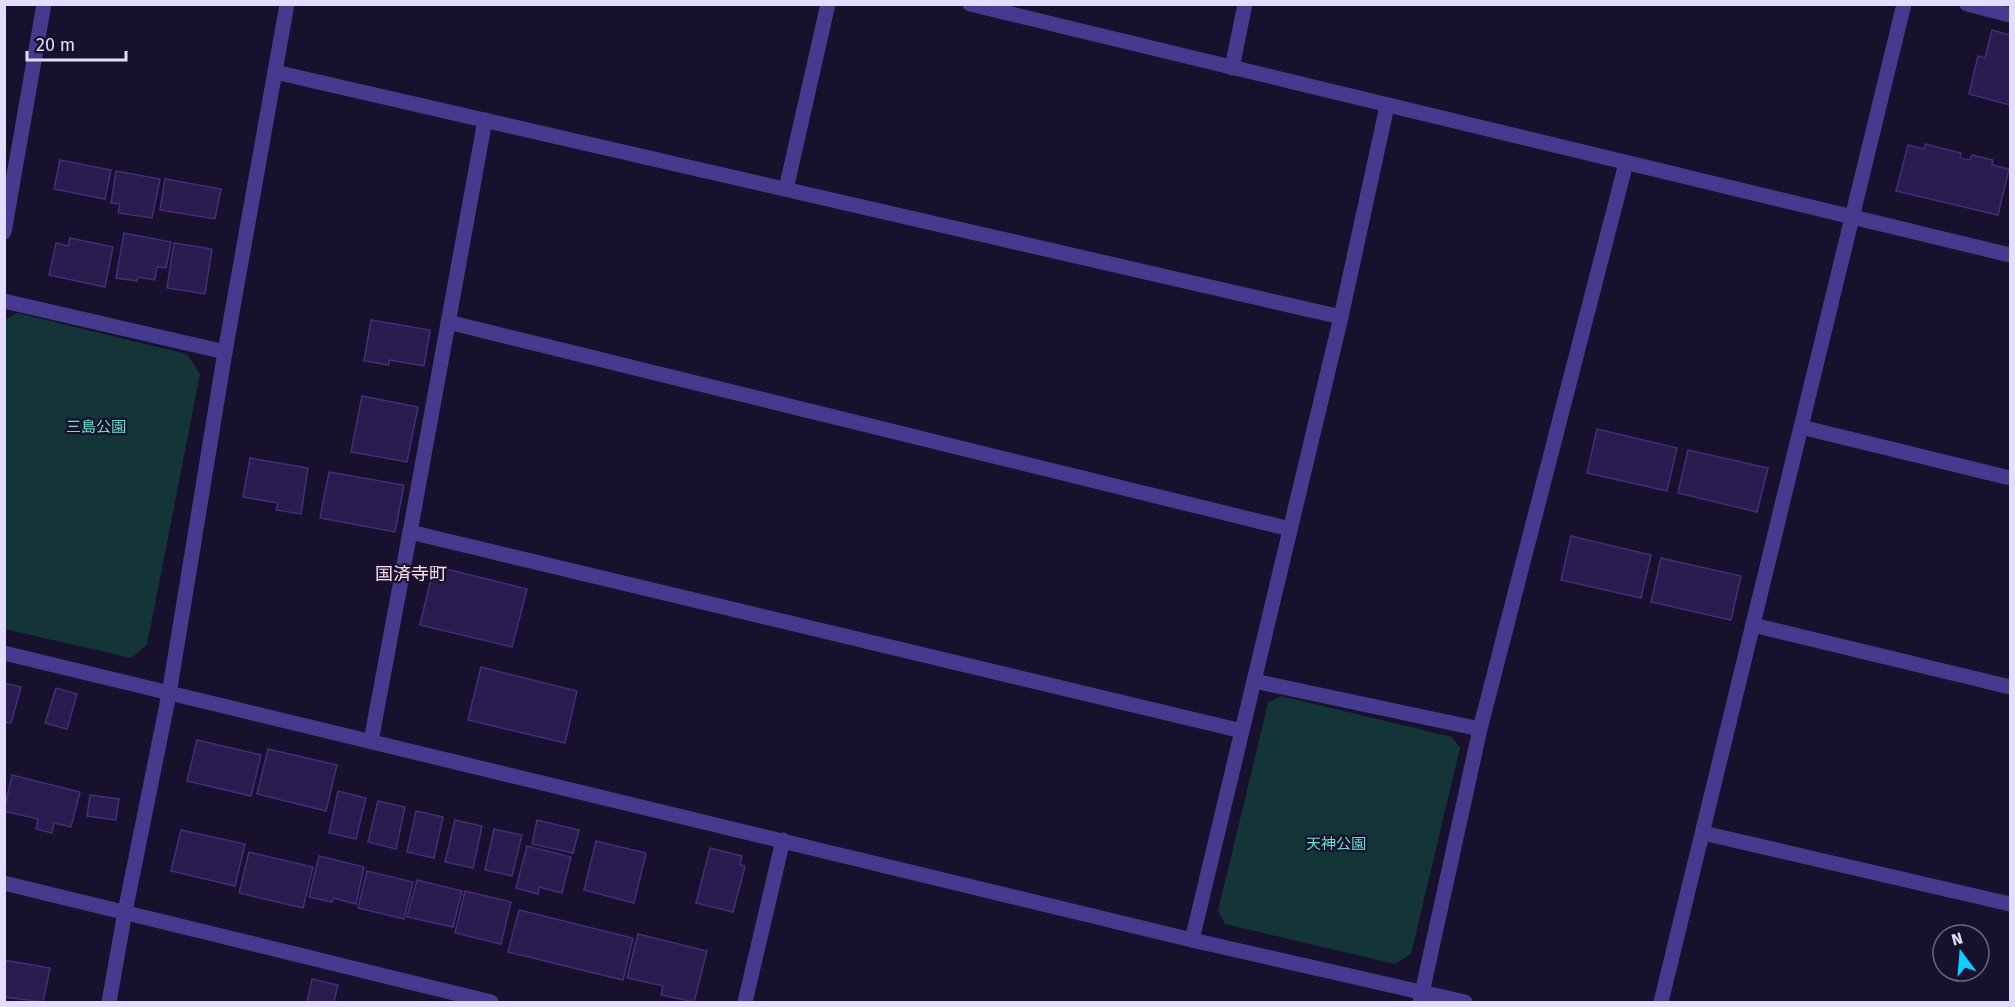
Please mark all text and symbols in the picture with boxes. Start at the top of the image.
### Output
scale bar [27,24,126,62]
text: 20 m [36,34,75,56]
park label: 三島公園 [66,418,126,436]
district label: 国済寺町 [375,563,447,585]
park label: 天神公園 [1306,835,1366,853]
north arrow [1931,923,1991,983]
text: N [1949,928,1965,950]

